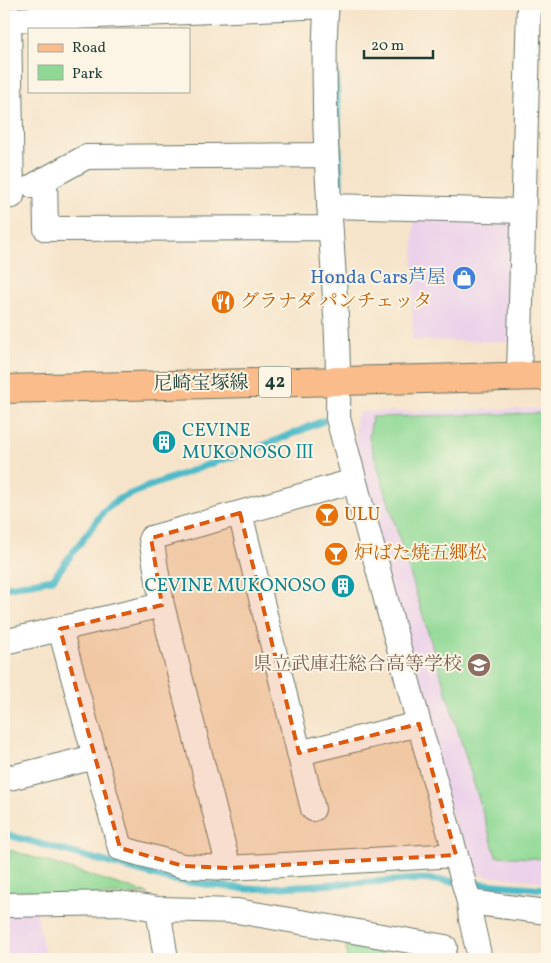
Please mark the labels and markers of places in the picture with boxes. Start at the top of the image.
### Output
place label: Honda Cars芦屋 [310,265,446,291]
shop icon: Honda Cars芦屋 [451,265,477,291]
restaurant icon: グラナダ パンチェッタ [210,289,236,315]
place label: グラナダ パンチェッタ [240,289,432,315]
place label: CEVINE MUKONOSO Ⅲ [182,418,314,466]
building icon: CEVINE MUKONOSO Ⅲ [151,429,177,455]
bar icon: ULU [314,502,340,528]
place label: ULU [344,502,380,528]
bar icon: 炉ばた焼五郷松 [323,541,349,567]
place label: 炉ばた焼五郷松 [354,541,487,567]
place label: CEVINE MUKONOSO [144,573,326,599]
building icon: CEVINE MUKONOSO [330,573,356,599]
place label: 県立武庫荘総合高等学校 [253,652,462,678]
school or university icon: 県立武庫荘総合高等学校 [466,652,492,678]

